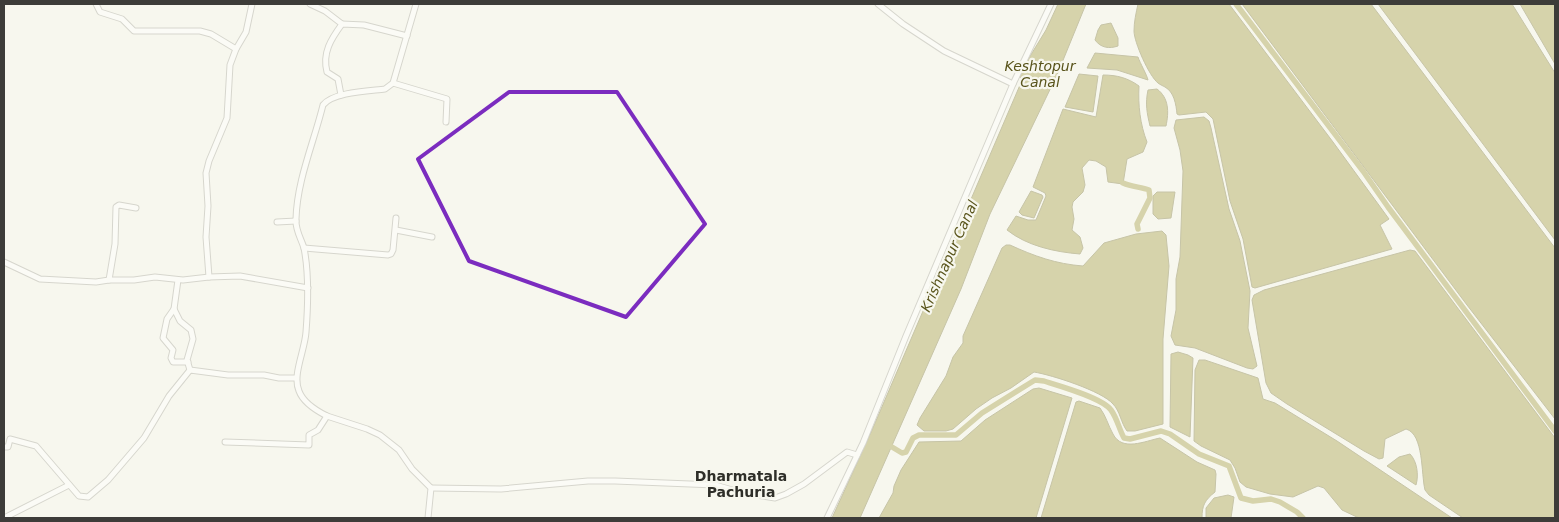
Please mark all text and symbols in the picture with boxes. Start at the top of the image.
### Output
water label: Keshtopur Canal [1004,58,1077,90]
water label: Krishnapur Canal [917,198,981,314]
district label: Dharmatala Pachuria [695,468,787,500]

